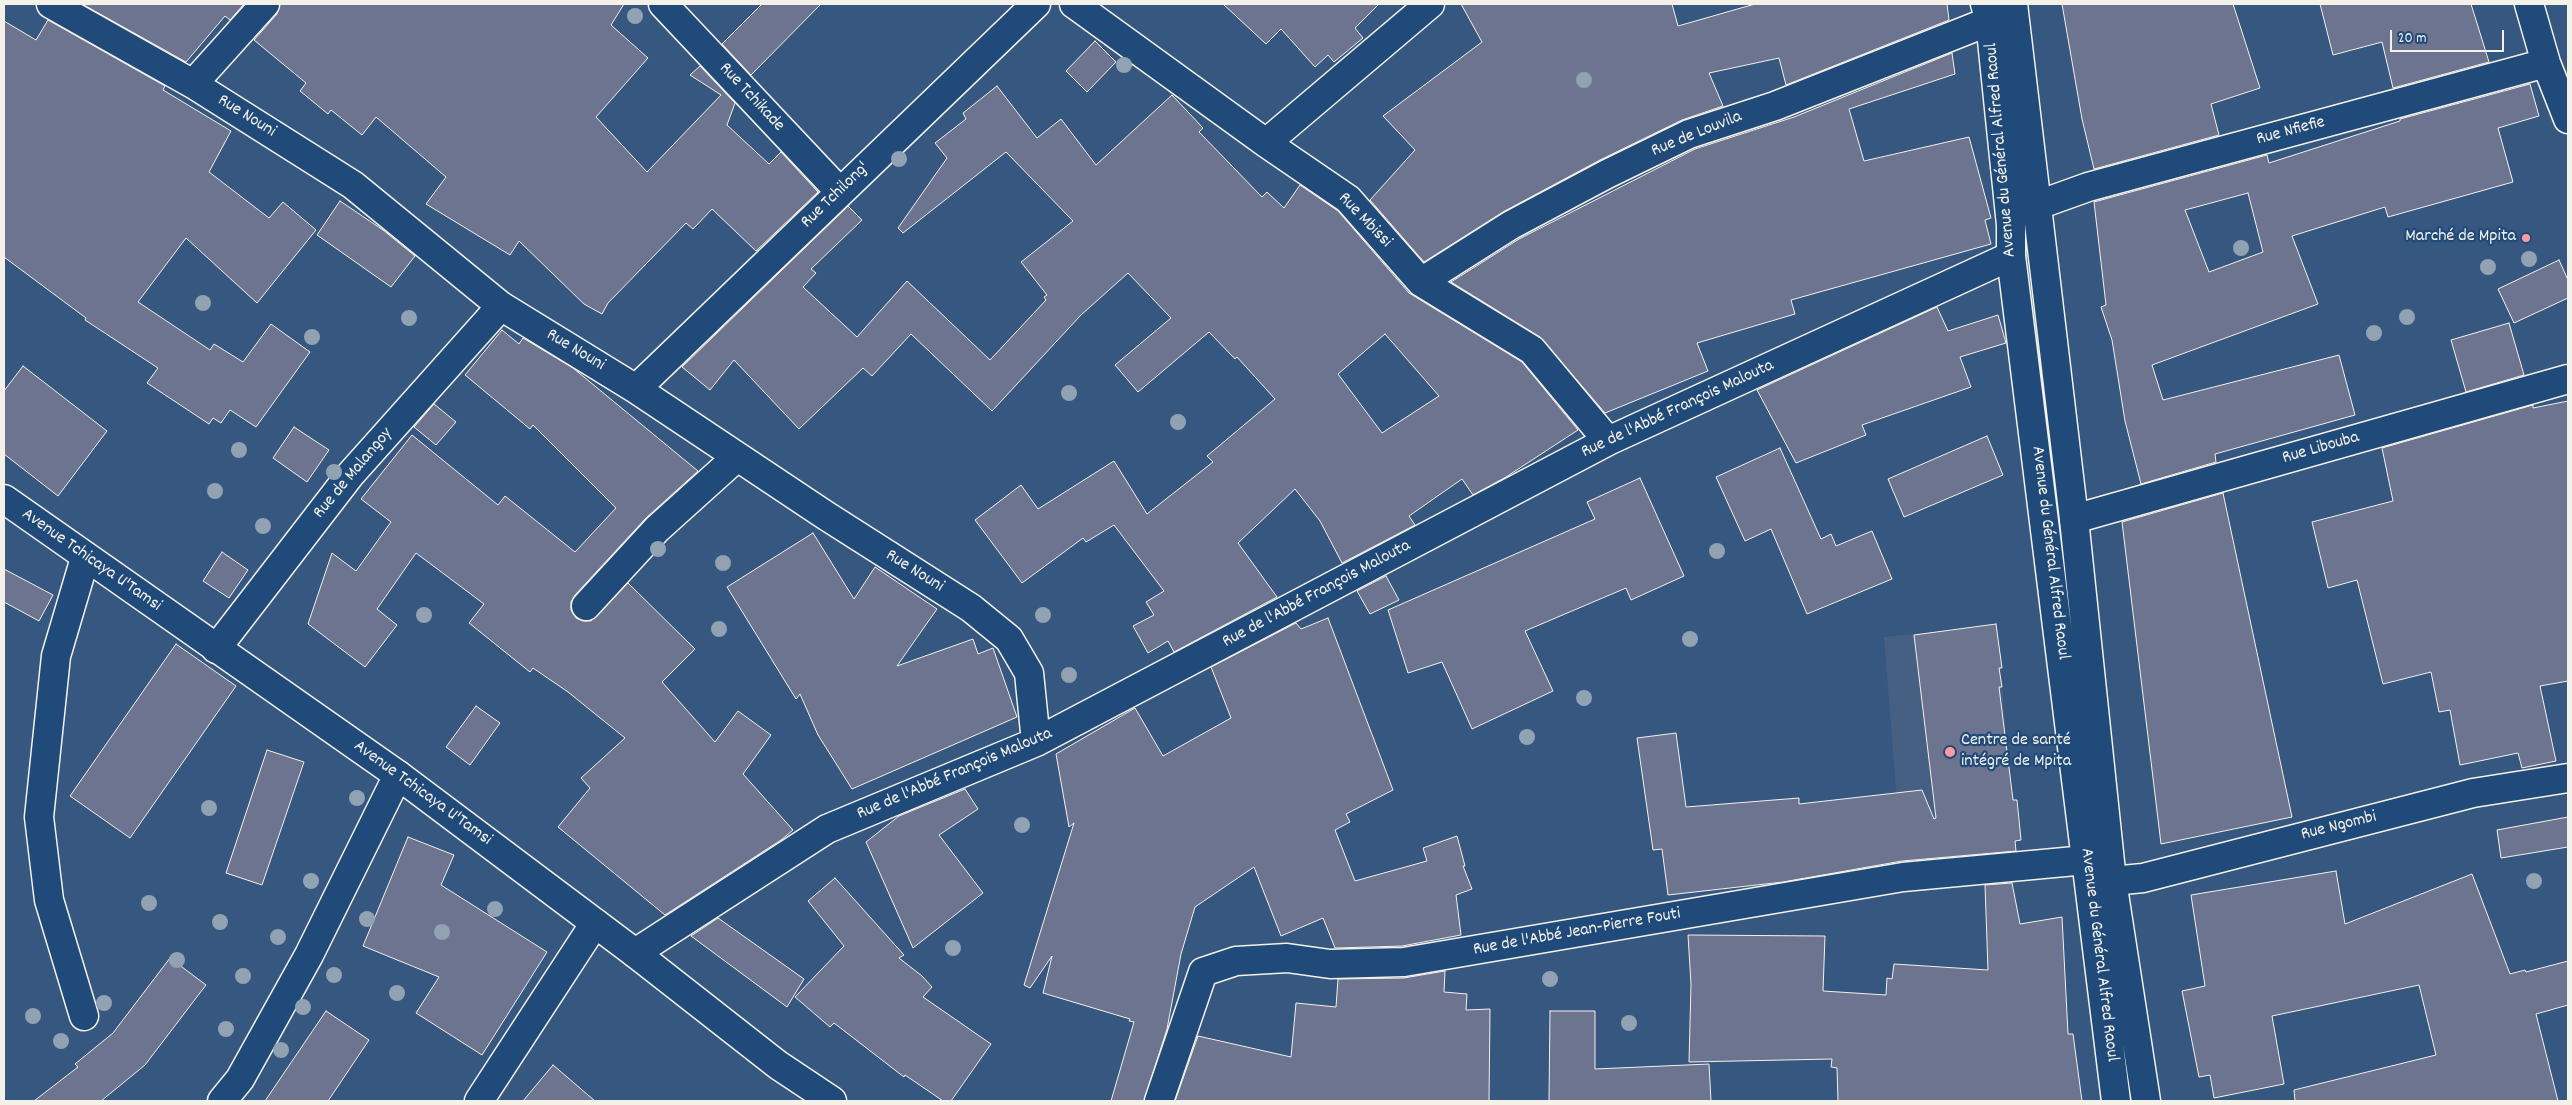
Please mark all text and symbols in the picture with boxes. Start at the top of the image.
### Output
scale bar [2392,20,2506,52]
text: 20 m [2398,28,2426,50]
street label: Avenue du Général Alfred Raoul [1982,42,2022,258]
street label: Rue Tchikade [714,59,788,137]
street label: Rue Nouni [213,91,279,143]
street label: Rue de Louvila [1649,107,1745,163]
street label: Rue Nfiefie [2254,113,2328,151]
street label: Rue Tchilong' [797,158,875,234]
street label: Rue Mbissi [1332,189,1396,253]
place label: Marché de Mpita [2405,227,2516,249]
marker: Marché de Mpita [2520,232,2532,244]
street label: Rue Nouni [542,325,608,377]
street label: Rue de l'Abbé François Malouta [1578,356,1778,464]
street label: Rue de Malangoy [310,424,398,524]
street label: Rue Libouba [2280,428,2362,470]
street label: Avenue du Général Alfred Raoul [2025,445,2073,661]
street label: Avenue Tchicaya U'Tamsi [17,505,165,617]
street label: Rue de l'Abbé François Malouta [1219,536,1415,654]
street label: Rue Nouni [881,546,947,598]
street label: Rue de l'Abbé François Malouta [854,724,1056,826]
place label: Centre de santé intégré de Mpita [1961,731,2071,774]
street label: Avenue Tchicaya U'Tamsi [349,736,495,852]
marker: Centre de santé intégré de Mpita [1943,745,1957,759]
street label: Rue Ngombi [2299,807,2379,847]
street label: Avenue du Général Alfred Raoul [2074,847,2122,1063]
street label: Rue de l'Abbé Jean-Pierre Fouti [1472,904,1682,962]

